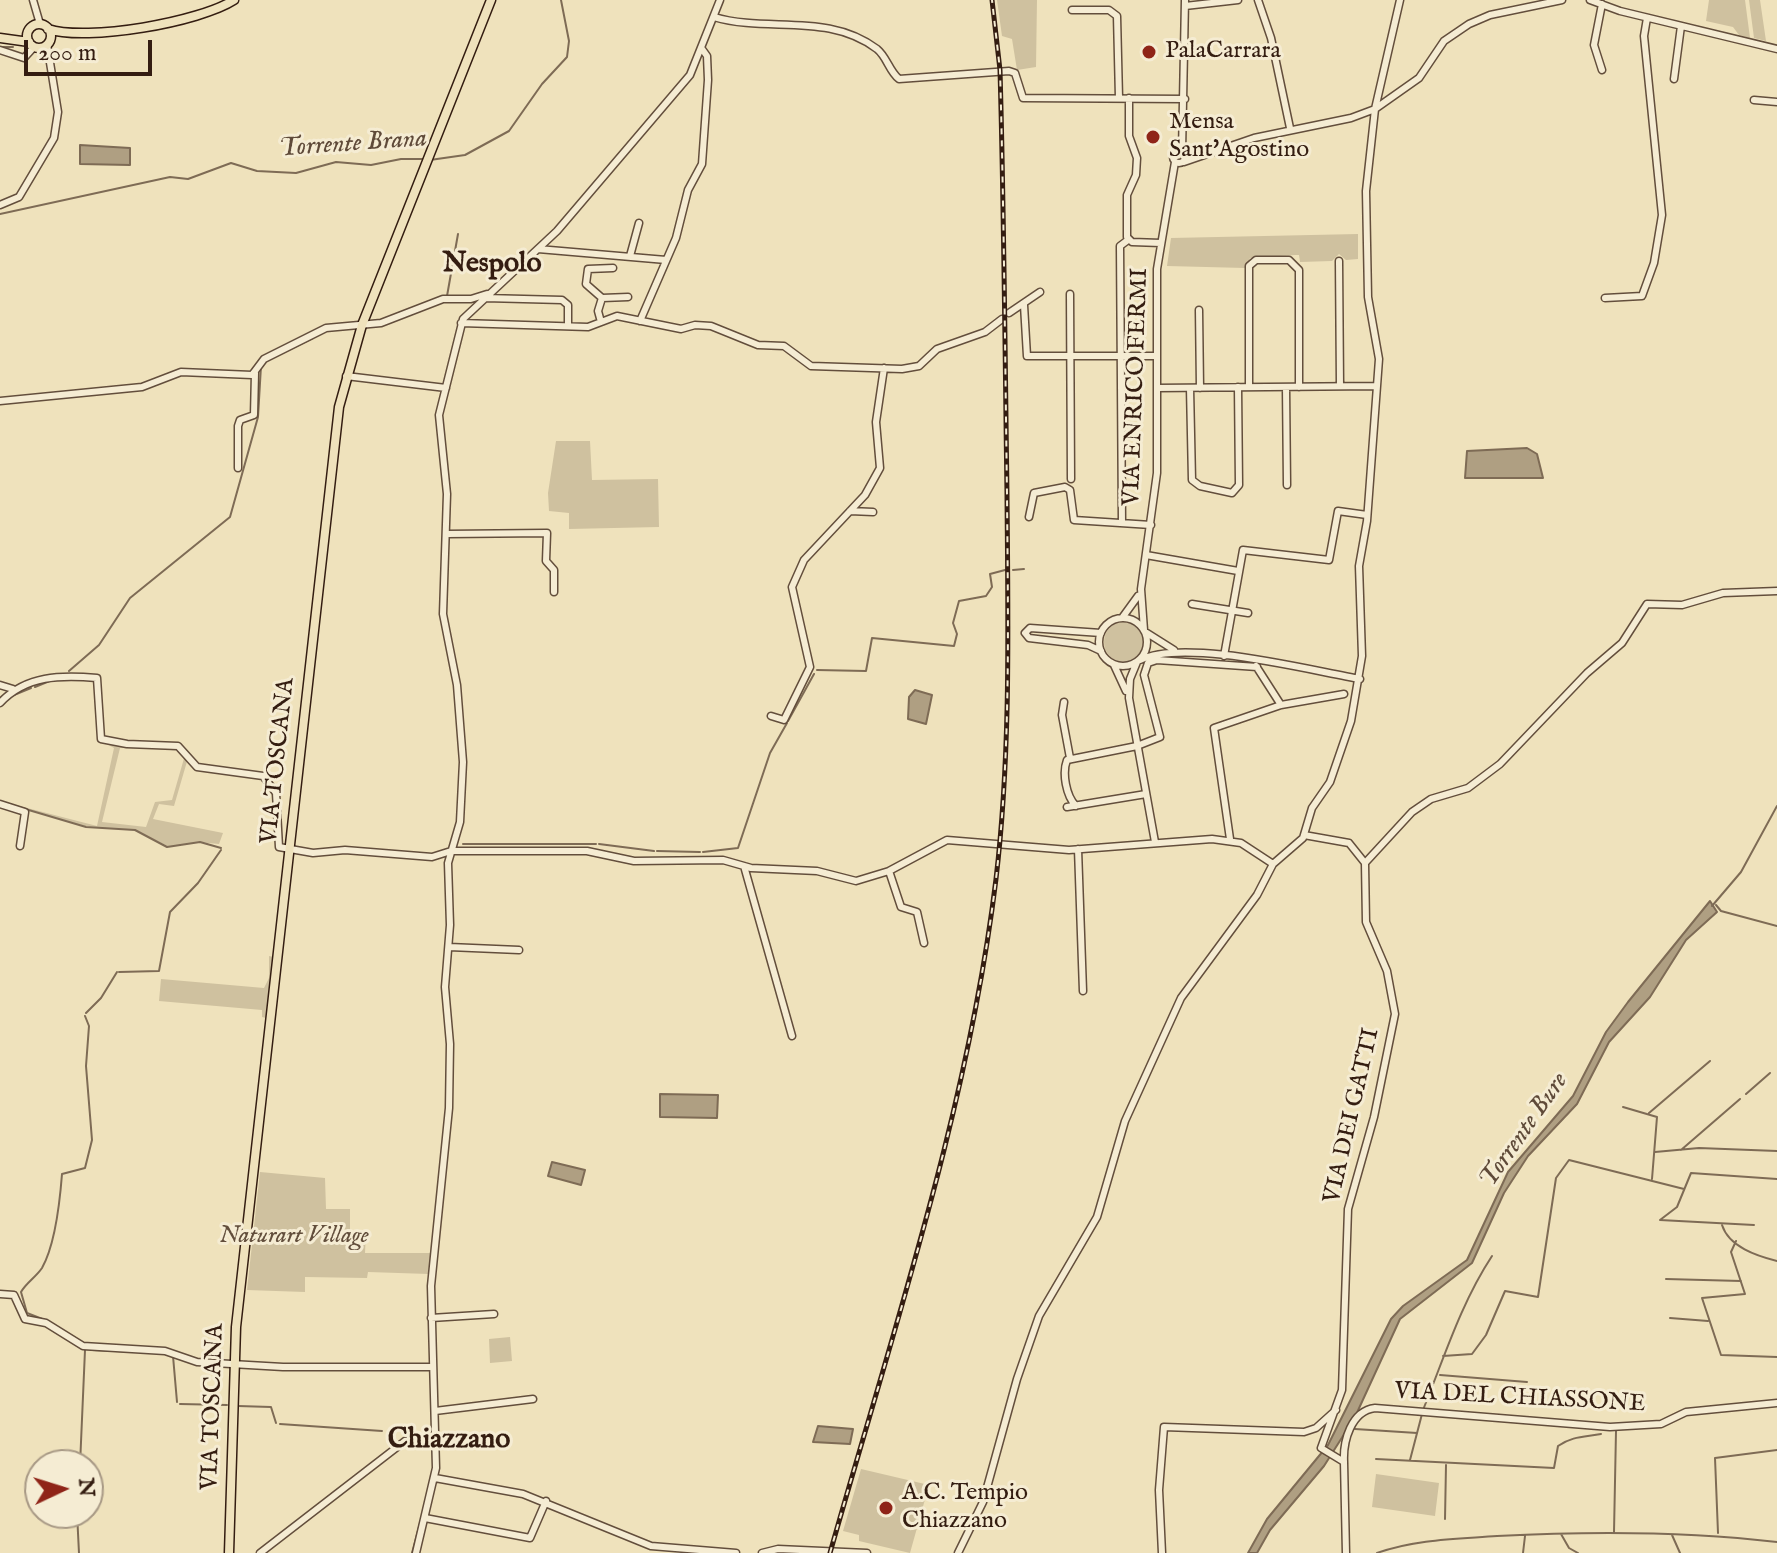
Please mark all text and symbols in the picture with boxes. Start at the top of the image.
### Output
scale bar [28,24,156,74]
text: 200 m [38,38,97,69]
place label: PalaCarrara [1165,38,1281,66]
marker: PalaCarrara [1140,43,1158,61]
place label: Mensa Sant'Agostino [1169,109,1309,165]
water label: Torrente Brana [278,124,428,166]
marker: Mensa Sant'Agostino [1144,128,1162,146]
district label: Nespolo [443,248,541,282]
street label: VIA ENRICO FERMI [1118,267,1156,507]
street label: VIA TOSCANA [256,677,302,845]
street label: VIA DEI GATTI [1319,1026,1387,1206]
water label: Torrente Bure [1474,1067,1576,1195]
park label: Naturart Village [219,1223,369,1251]
street label: VIA TOSCANA [197,1323,231,1491]
street label: VIA DEL CHIASSONE [1394,1378,1646,1420]
district label: Chiazzano [388,1424,510,1458]
north arrow [24,1449,104,1529]
text: N [71,1477,101,1498]
place label: A.C. Tempio Chiazzano [902,1480,1028,1536]
marker: A.C. Tempio Chiazzano [877,1499,895,1517]

